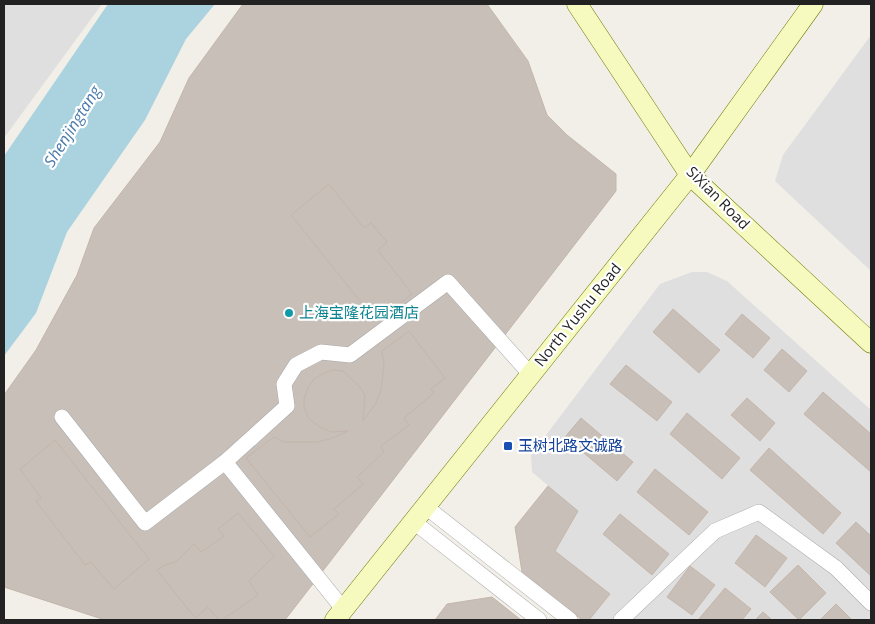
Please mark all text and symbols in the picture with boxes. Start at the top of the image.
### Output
water label: Shenjingtang [38,81,106,171]
street label: SiXian Road [683,161,755,233]
street label: North Yushu Road [529,258,625,370]
place label: 上海宝隆花园酒店 [299,302,419,322]
marker: 上海宝隆花园酒店 [283,307,295,319]
place label: 玉树北路文诚路 [518,435,623,455]
marker: 玉树北路文诚路 [502,440,514,452]

